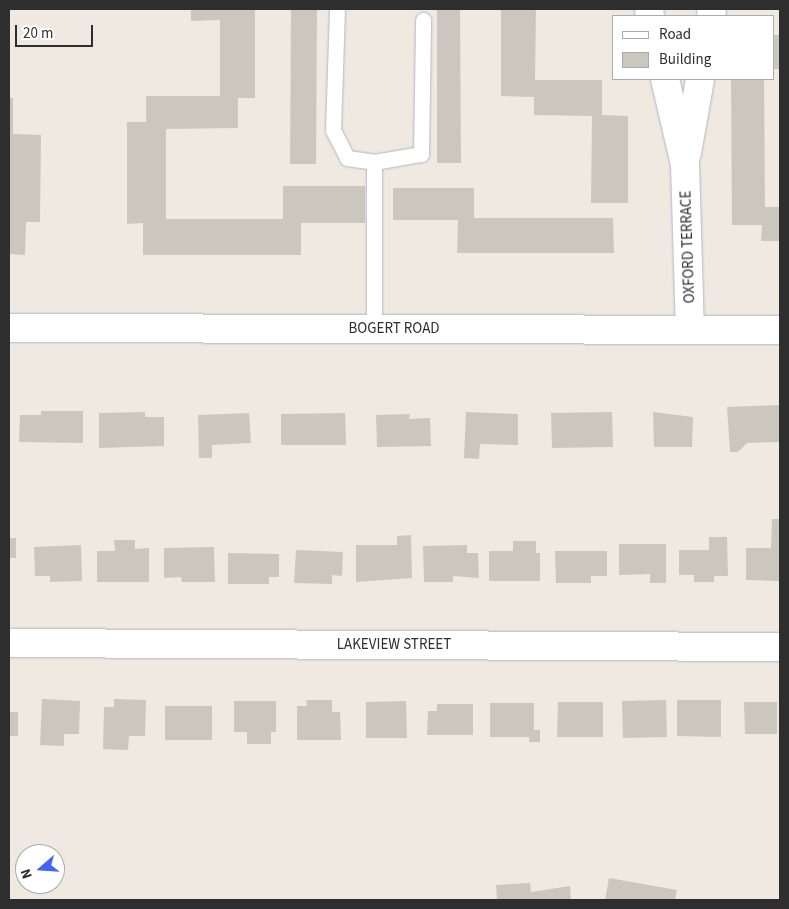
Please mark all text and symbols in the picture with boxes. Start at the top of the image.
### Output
scale bar [18,15,95,47]
legend [612,15,774,80]
text: 20 m [23,23,53,44]
text: Road [659,24,691,45]
text: Building [659,49,711,70]
street label: OXFORD TERRACE [677,190,699,304]
street label: BOGERT ROAD [348,320,440,338]
street label: LAKEVIEW STREET [337,636,451,654]
north arrow [15,844,65,894]
text: N [16,866,38,881]

